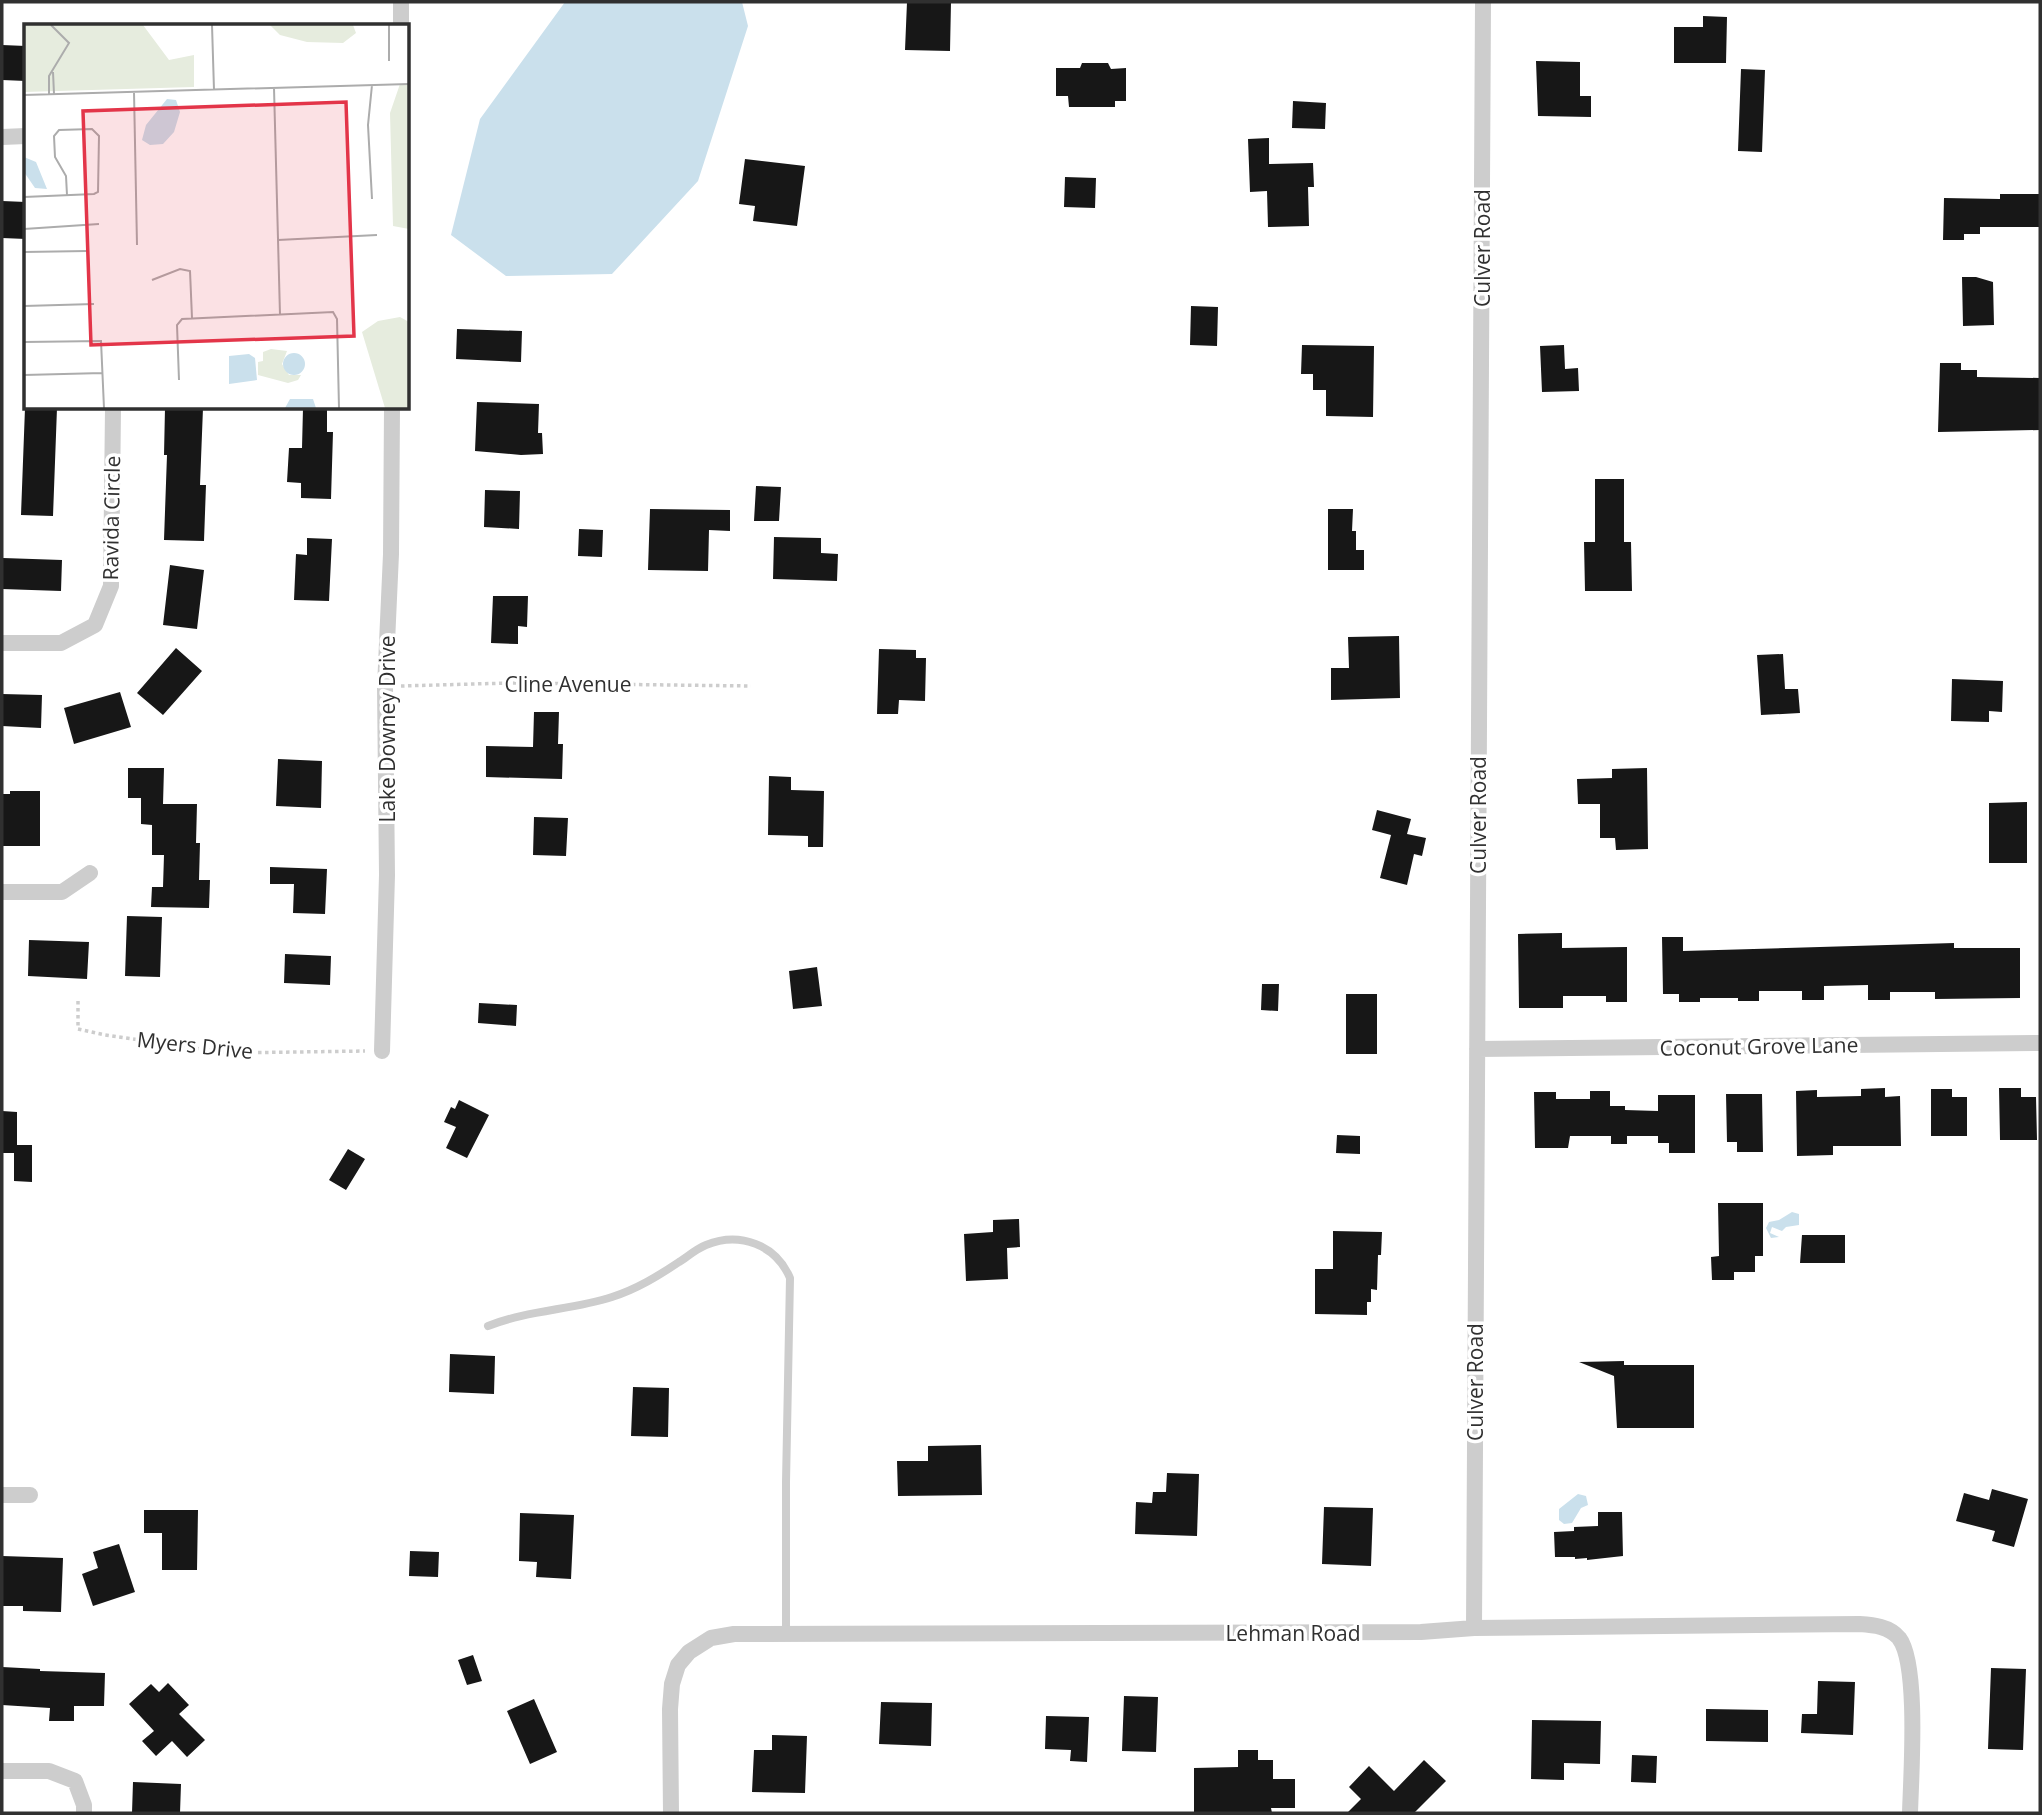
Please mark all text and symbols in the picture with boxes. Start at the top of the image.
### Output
inset map [24,24,410,410]
street label: Culver Road [1468,189,1496,307]
street label: Ravida Circle [96,455,126,581]
street label: Lake Downey Drive [373,635,401,823]
street label: Cline Avenue [504,670,632,698]
street label: Culver Road [1464,756,1492,874]
street label: Myers Drive [136,1025,254,1065]
street label: Coconut Grove Lane [1659,1030,1859,1062]
street label: Culver Road [1461,1323,1489,1441]
street label: Lehman Road [1225,1619,1361,1647]

